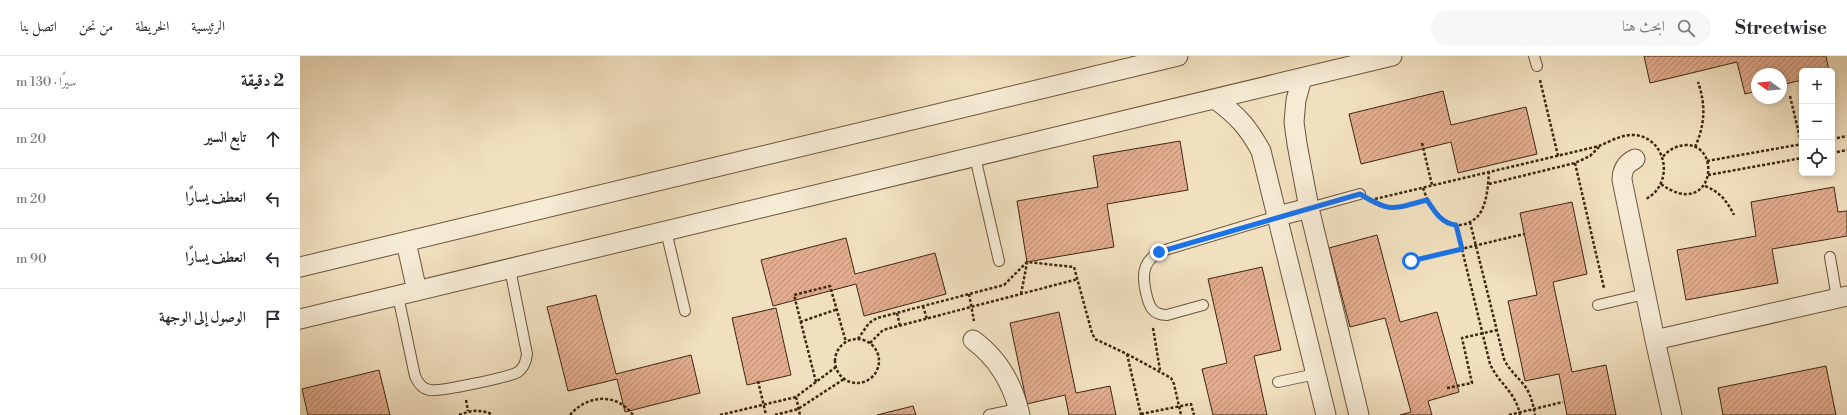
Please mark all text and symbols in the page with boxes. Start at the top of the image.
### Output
search box [1431,10,1711,46]
text: Streetwise [1735,16,1827,40]
text: ابحث هنا [1622,17,1665,36]
icon: search [1675,17,1697,39]
text: اتصل بنا [20,18,57,36]
text: من نحن [79,18,113,36]
text: الخريطة [135,18,169,36]
text: الرئيسية [191,18,225,36]
north arrow [1751,68,1787,104]
map controls [1799,68,1835,176]
button: + [1799,68,1835,104]
text: 2 دقيقة [241,70,284,92]
text: سيرًا · 130 m [16,74,76,90]
button: − [1799,104,1835,140]
text: تابع السير [204,128,246,147]
icon: ahead [262,128,284,150]
text: 20 m [16,131,46,147]
button: locate [1799,140,1835,176]
text: انعطف يسارًا [185,188,246,207]
icon: left [262,188,284,210]
text: 20 m [16,191,46,207]
route end [1150,243,1168,261]
text: انعطف يسارًا [185,248,246,267]
icon: left [262,248,284,270]
text: 90 m [16,251,47,267]
route start [1402,252,1420,270]
text: الوصول إلى الوجهة [159,308,246,327]
icon: arrive [262,308,284,330]

